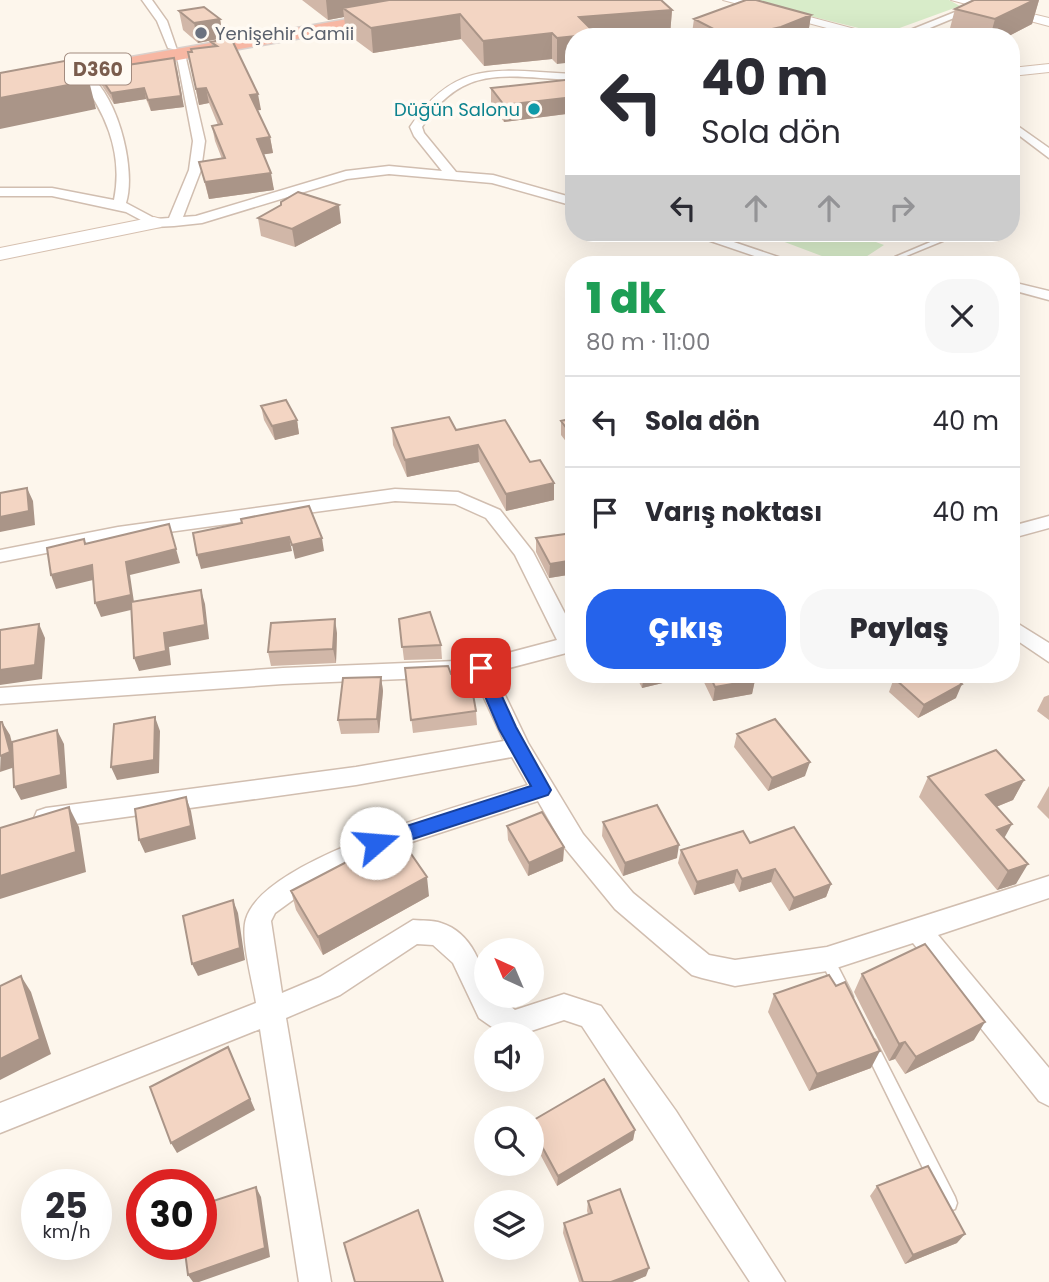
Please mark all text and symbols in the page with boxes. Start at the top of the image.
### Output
place label: Yenişehir Camii [215,21,354,46]
marker: Yenişehir Camii [193,25,209,41]
text: 40 m [701,44,828,112]
road number: D360 [65,54,131,85]
icon: left [586,56,677,147]
place label: Düğün Salonu [394,97,520,122]
marker: Düğün Salonu [526,101,542,117]
text: Sola dön [701,109,841,154]
icon: left [664,189,702,227]
icon: ahead [737,189,775,227]
icon: ahead [810,189,848,227]
icon: right [883,189,921,227]
text: 1 dk [586,269,666,328]
button: close [925,279,999,353]
text: 80 m · 11:00 [586,326,710,358]
icon: left [586,403,624,441]
text: Sola dön [645,403,760,439]
text: 40 m [933,403,999,439]
icon: arrive [586,494,624,532]
text: Varış noktası [645,494,822,530]
text: 40 m [933,494,999,530]
button: Çıkış [586,589,786,669]
button: Paylaş [800,589,999,669]
pin [451,638,511,698]
icon: arrive [462,649,500,687]
position arrow [339,806,413,880]
north arrow [474,938,544,1008]
map controls [474,938,544,1260]
button: sound [474,1022,544,1092]
button: search [474,1106,544,1176]
speed limit sign: 30 [126,1169,217,1260]
text: 25 [45,1181,88,1230]
button: layers [474,1190,544,1260]
text: km/h [43,1219,90,1244]

